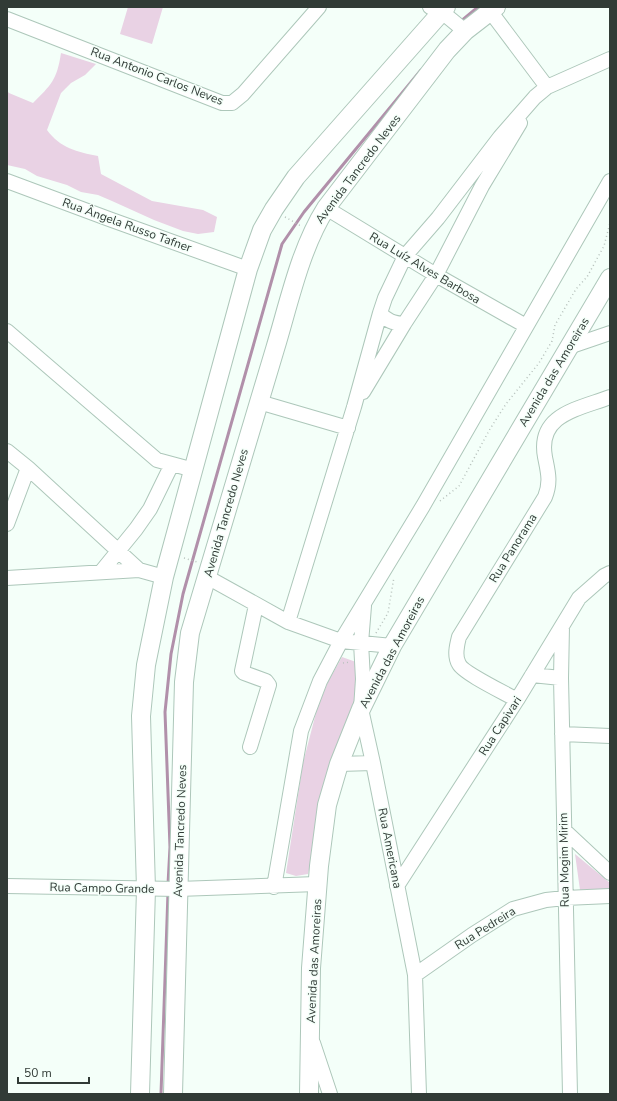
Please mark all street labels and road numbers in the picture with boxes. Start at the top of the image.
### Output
street label: Rua Antonio Carlos Neves [88,43,226,109]
street label: Avenida Tancredo Neves [312,111,404,227]
street label: Rua Ângela Russo Tafner [60,194,194,256]
street label: Rua Luíz Alves Barbosa [367,228,483,308]
street label: Avenida das Amoreiras [515,314,593,430]
street label: Avenida Tancredo Neves [200,447,252,579]
street label: Rua Panorama [485,510,541,586]
street label: Avenida das Amoreiras [356,593,428,711]
street label: Rua Capivari [475,693,525,759]
street label: Avenida Tancredo Neves [170,764,190,898]
street label: Rua Americana [374,806,406,890]
street label: Rua Mogim Mirim [555,813,573,907]
street label: Rua Campo Grande [49,879,155,897]
street label: Avenida das Amoreiras [303,898,325,1024]
street label: Rua Pedreira [452,903,518,953]

